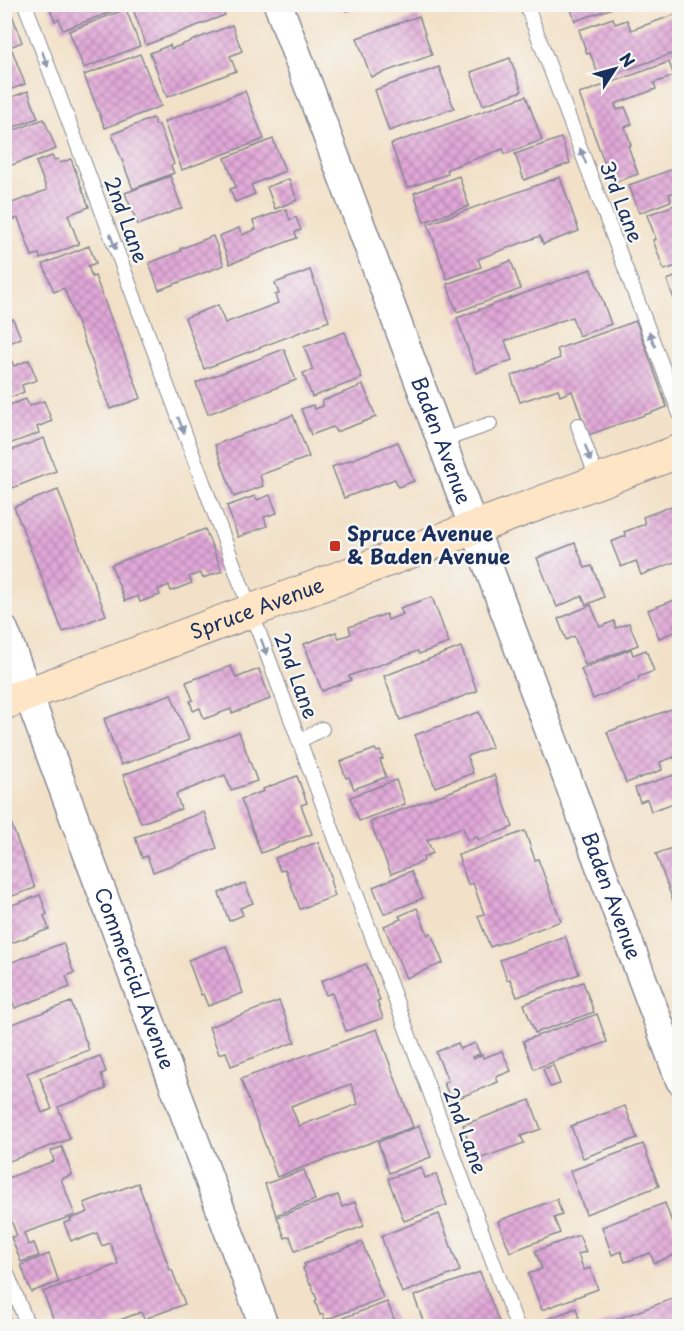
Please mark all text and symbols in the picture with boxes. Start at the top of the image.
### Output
north arrow [585,39,645,99]
text: N [615,47,641,72]
one-way arrow [41,50,50,68]
one-way arrow [578,147,588,165]
street label: 3rd Lane [593,156,651,247]
street label: 2nd Lane [97,172,156,267]
one-way arrow [109,233,119,251]
one-way arrow [646,330,656,348]
street label: Baden Avenue [404,372,480,508]
one-way arrow [177,416,187,434]
one-way arrow [583,444,593,462]
place label: Spruce Avenue & Baden Avenue [347,518,510,571]
marker: Spruce Avenue & Baden Avenue [328,539,342,553]
street label: Spruce Avenue [185,569,328,646]
street label: 2nd Lane [267,628,326,723]
one-way arrow [260,638,269,656]
street label: Baden Avenue [575,827,650,964]
street label: Commercial Avenue [87,883,183,1073]
street label: 2nd Lane [436,1083,495,1178]

